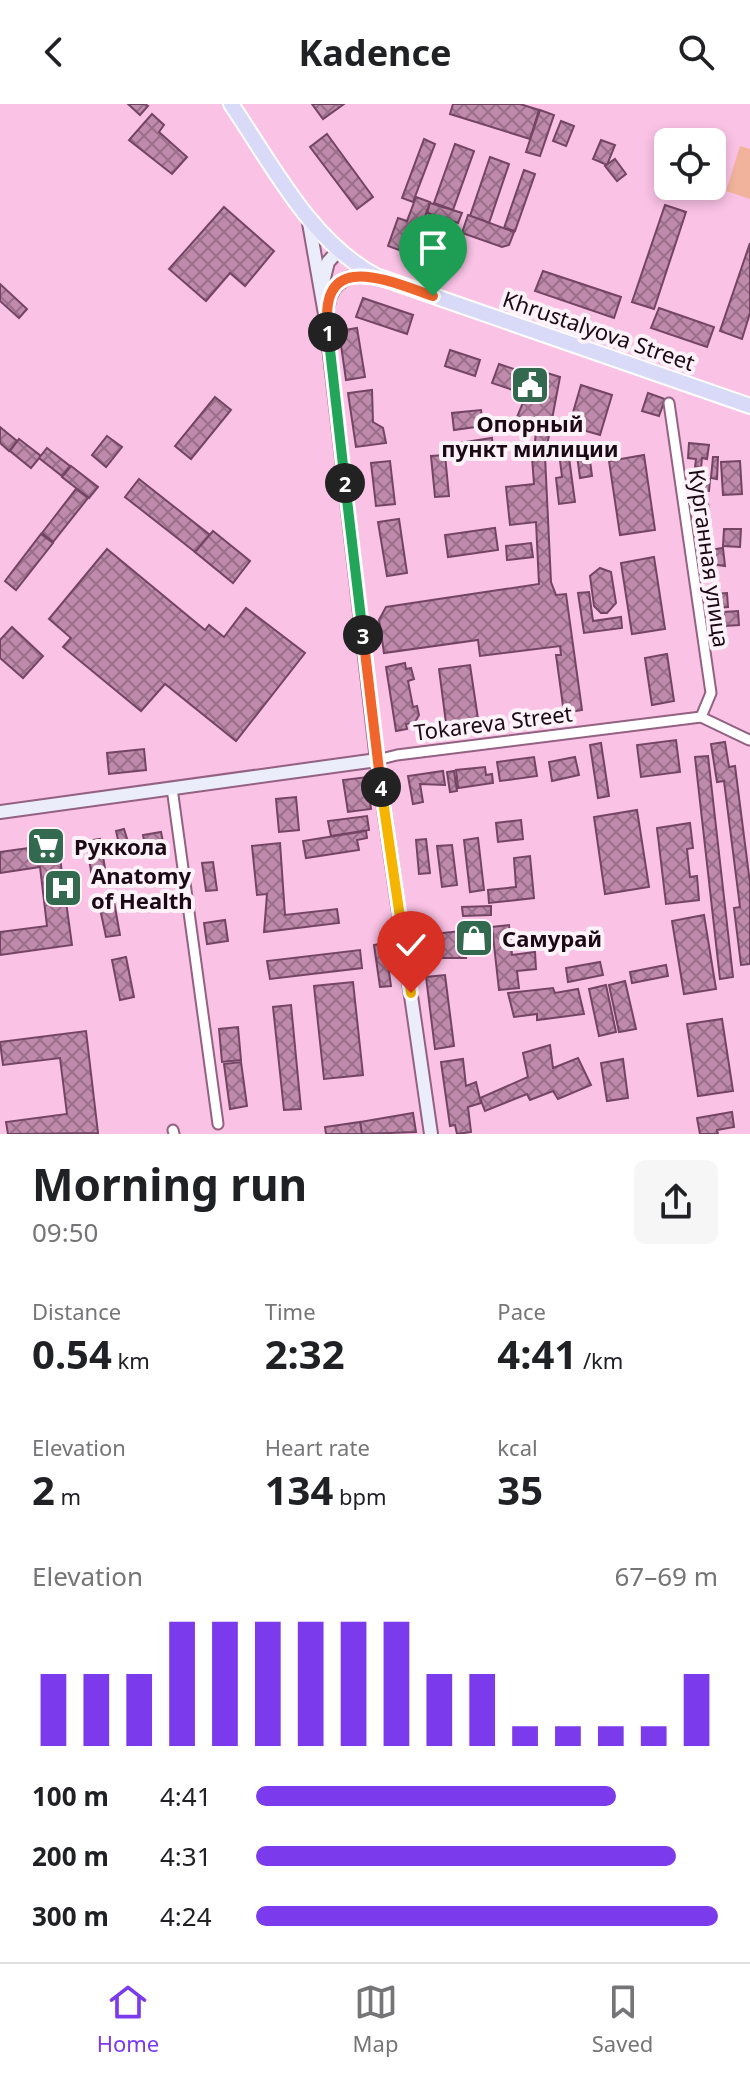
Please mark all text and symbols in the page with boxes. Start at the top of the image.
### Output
text: Kadence [298,28,452,77]
icon: back [32,30,76,74]
icon: search [674,30,718,74]
map controls [654,128,726,200]
button: locate [654,128,726,200]
pin [399,214,467,296]
icon: arrive [411,226,455,270]
street label: Khrustalyova Street [499,283,699,377]
pin: 1 [308,312,348,352]
text: 1 [322,317,334,347]
public building icon: Опорный пункт милиции [509,364,551,406]
place label: Опорный пункт милиции [441,408,619,463]
pin: 2 [325,463,365,503]
street label: Курганная улица [683,467,737,649]
text: 2 [339,468,351,498]
pin: 3 [343,615,383,655]
text: 3 [357,620,369,650]
street label: Tokareva Street [412,697,574,747]
pin: 4 [361,767,401,807]
text: 4 [375,772,387,802]
supermarket icon: Руккола [25,825,67,867]
place label: Руккола [74,831,167,861]
place label: Anatomy of Health [91,860,193,915]
hospital icon: Anatomy of Health [42,867,84,909]
pin [377,911,445,993]
shop icon: Самурай [453,917,495,959]
icon: check [389,923,433,967]
place label: Самурай [502,923,602,953]
text: Morning run [32,1154,307,1214]
button: share [634,1160,718,1244]
text: 09:50 [32,1214,98,1250]
text: Distance [32,1296,121,1326]
text: Time [265,1296,316,1326]
text: Pace [497,1296,546,1326]
text: 0.54 [32,1326,112,1381]
text: 2:32 [265,1326,345,1381]
text: 4:41 [497,1326,577,1381]
text: km [112,1345,150,1375]
text: /km [577,1345,623,1375]
text: Elevation [32,1432,126,1462]
text: Heart rate [265,1432,370,1462]
text: kcal [497,1432,538,1462]
text: 2 [32,1462,55,1517]
text: 134 [265,1462,333,1517]
text: 35 [497,1462,543,1517]
text: m [55,1481,81,1511]
text: bpm [333,1481,387,1511]
text: Elevation [32,1558,143,1594]
text: 67–69 m [614,1558,718,1594]
text: 100 m [32,1778,109,1814]
text: 4:41 [160,1778,212,1814]
text: 200 m [32,1838,109,1874]
text: 4:31 [160,1838,212,1874]
text: 300 m [32,1898,109,1934]
text: 4:24 [160,1898,212,1934]
tab: Home [97,1980,159,2058]
tab: Map [353,1980,398,2058]
tab: Saved [592,1980,653,2058]

